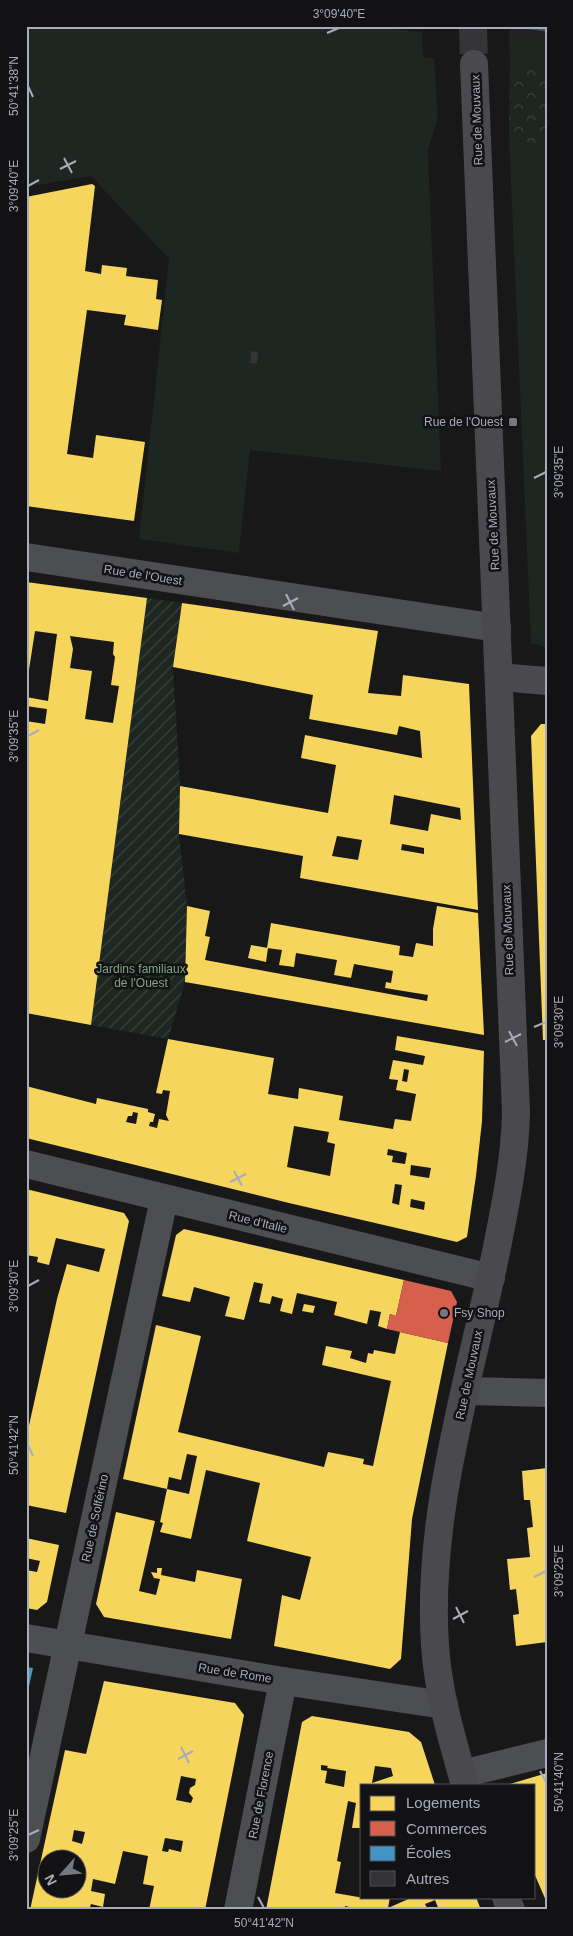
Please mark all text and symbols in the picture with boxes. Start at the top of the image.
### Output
text: 3°09'40"E [313,7,365,21]
text: 50°41'38"N [7,56,21,116]
street label: Rue de Mouvaux [468,74,486,166]
text: 3°09'40"E [7,160,21,212]
place label: Rue de l'Ouest [424,415,504,429]
marker: Rue de l'Ouest [507,416,519,428]
text: 3°09'35"E [552,446,566,498]
street label: Rue de Mouvaux [484,479,502,571]
street label: Rue de l'Ouest [103,562,184,588]
text: 3°09'35"E [7,710,21,762]
street label: Rue de Mouvaux [499,884,517,976]
park label: Jardins familiaux de l'Ouest [96,962,186,990]
text: 3°09'30"E [552,996,566,1048]
street label: Rue d'Italie [227,1208,289,1236]
text: 3°09'30"E [7,1260,21,1312]
place label: Fsy Shop [454,1306,505,1320]
marker: Fsy Shop [438,1307,450,1319]
street label: Rue de Mouvaux [453,1329,485,1421]
text: 50°41'42"N [7,1415,21,1475]
street label: Rue de Solférino [79,1473,111,1563]
text: 3°09'25"E [552,1545,566,1597]
street label: Rue de Rome [197,1660,273,1686]
street label: Rue de Florence [246,1750,276,1840]
text: 50°41'40"N [552,1752,566,1812]
legend [360,1784,536,1898]
text: Logements [406,1794,480,1811]
text: 3°09'25"E [7,1809,21,1861]
text: Commerces [406,1820,487,1837]
text: Écoles [406,1844,451,1861]
north arrow [38,1848,88,1898]
text: Autres [406,1870,449,1887]
text: N [41,1872,60,1888]
text: 50°41'42"N [234,1916,294,1930]

